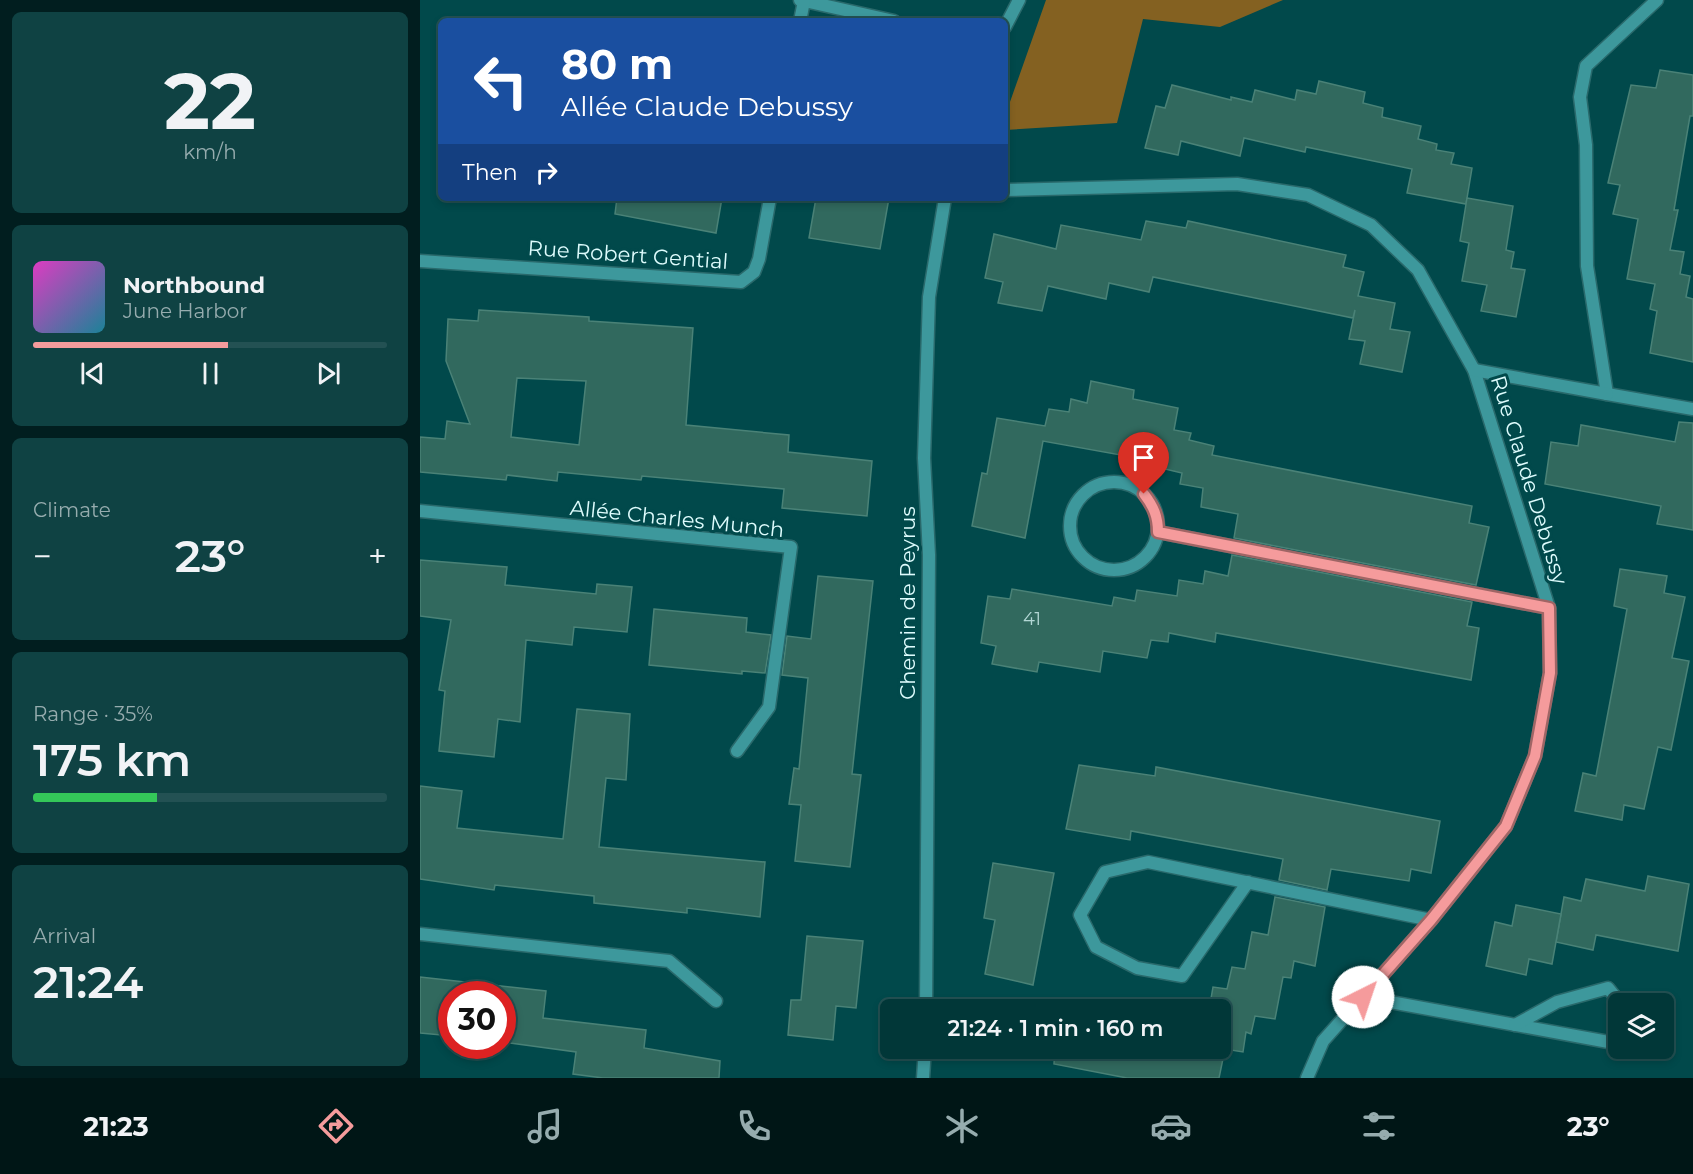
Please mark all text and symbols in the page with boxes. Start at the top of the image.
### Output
text: 80 m [561,38,673,90]
icon: left [462,42,540,120]
text: 22 [164,53,256,149]
text: Allée Claude Debussy [561,90,853,123]
text: km/h [183,140,237,164]
icon: right [530,156,563,189]
text: Then [462,159,518,186]
street label: Rue Robert Gential [527,235,729,274]
text: Northbound [123,272,265,299]
text: June Harbor [123,299,247,323]
icon: previous [76,357,109,390]
icon: pause [194,357,227,390]
icon: next [312,357,345,390]
street label: Rue Claude Debussy [1486,372,1573,588]
pin [1118,432,1169,494]
icon: arrive [1127,441,1160,474]
street label: Allée Charles Munch [569,495,785,542]
text: Climate [33,498,111,522]
street label: Chemin de Peyrus [895,506,920,700]
text: 23° [175,528,245,583]
text: − [33,536,52,576]
text: + [368,536,387,576]
house number: 41 [1023,608,1041,630]
text: Range · 35% [33,702,153,726]
text: 175 km [33,732,191,787]
text: Arrival [33,924,96,948]
text: 21:24 [33,954,143,1009]
position arrow [1331,965,1395,1029]
speed limit sign: 30 [438,981,516,1059]
map controls [1608,993,1674,1059]
button: layers [1608,993,1674,1059]
text: 21:24 · 1 min · 160 m [947,1015,1164,1042]
icon: directions [315,1105,357,1147]
icon: music [524,1105,566,1147]
icon: phone [733,1105,775,1147]
icon: climate [941,1105,983,1147]
icon: car [1150,1105,1192,1147]
icon: filters [1358,1105,1400,1147]
text: 21:23 [83,1110,149,1143]
text: 23° [1567,1110,1610,1143]

